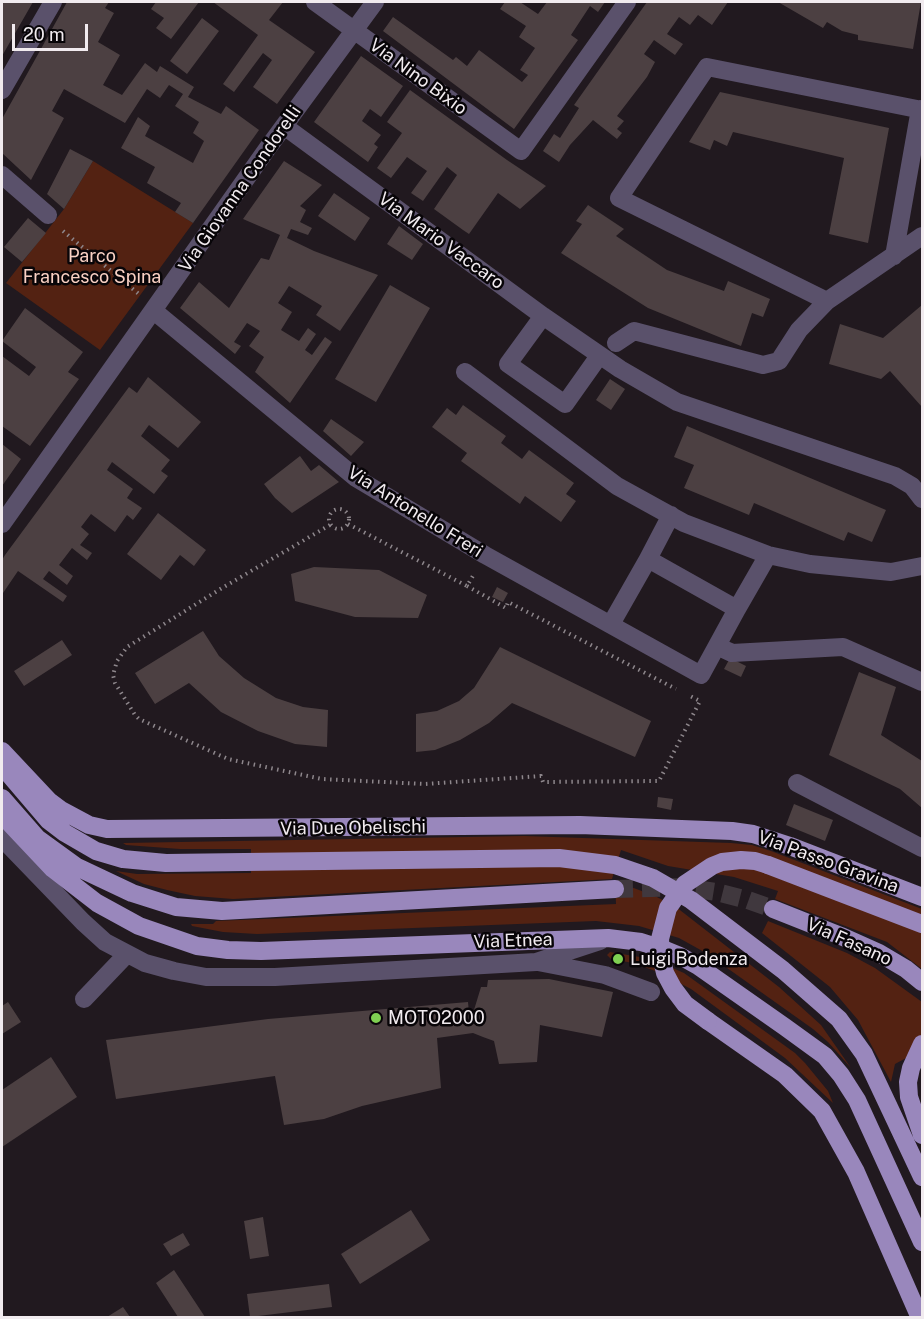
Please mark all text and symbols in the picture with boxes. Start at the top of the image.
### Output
scale bar [15,12,92,50]
text: 20 m [23,24,65,45]
street label: Via Nino Bixio [365,34,471,120]
street label: Via Giovanna Condorelli [174,102,306,276]
street label: Via Mario Vaccaro [374,188,508,294]
park label: Parco Francesco Spina [23,245,161,288]
street label: Via Antonello Freri [343,462,487,562]
street label: Via Due Obelischi [280,816,426,840]
street label: Via Passo Gravina [755,826,901,898]
street label: Via Fasano [803,914,895,970]
street label: Via Etnea [473,929,553,953]
place label: Luigi Bodenza [630,948,748,970]
marker: Luigi Bodenza [611,952,625,966]
place label: MOTO2000 [388,1007,485,1029]
marker: MOTO2000 [369,1011,383,1025]

